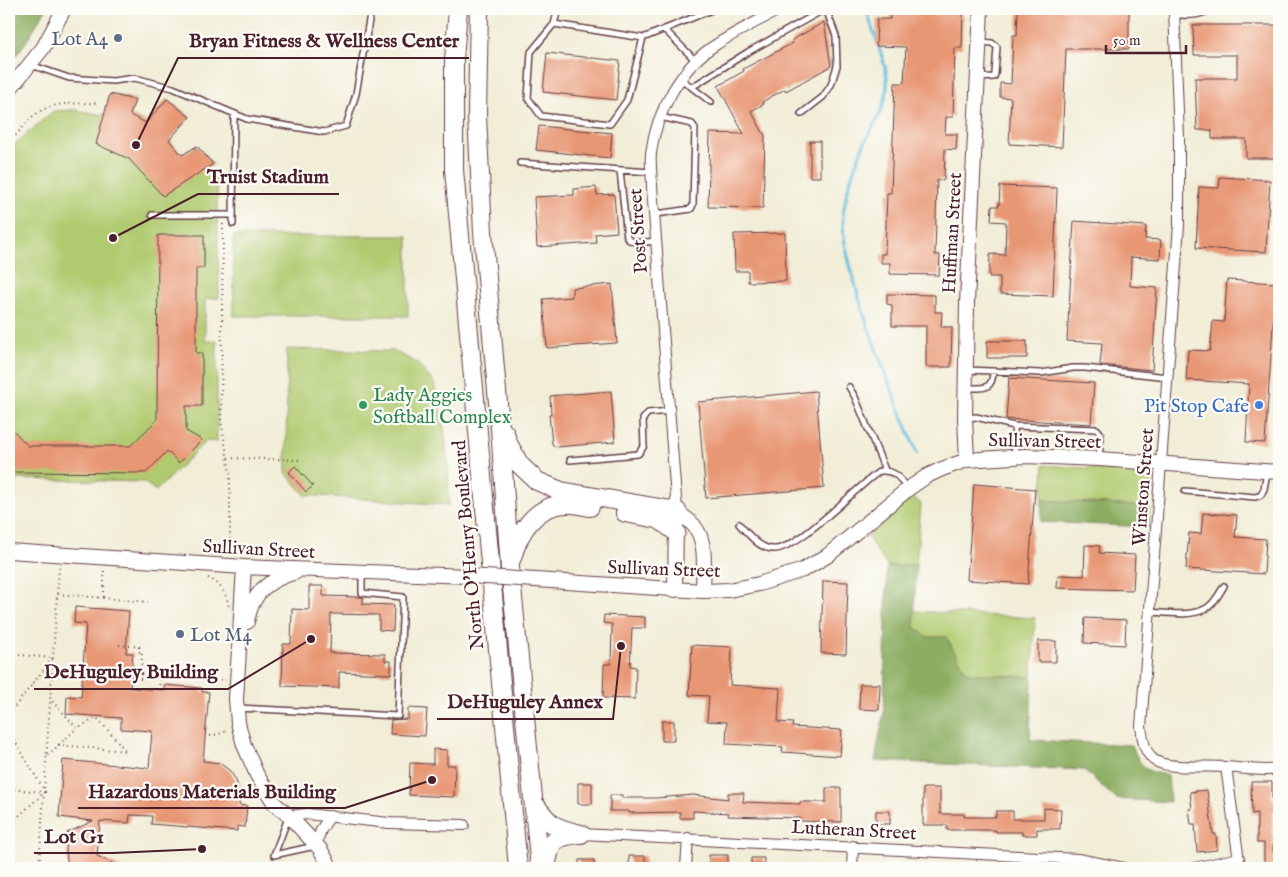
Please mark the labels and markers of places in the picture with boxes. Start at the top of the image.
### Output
callout: Bryan Fitness & Wellness Center [178,23,469,58]
place label: Lot A4 [51,28,109,52]
marker: Lot A4 [112,32,124,44]
callout: Truist Stadium [198,159,339,194]
place label: Lady Aggies Softball Complex [373,384,511,430]
place label: Pit Stop Cafe [1144,395,1249,419]
marker: Lady Aggies Softball Complex [357,399,369,411]
marker: Pit Stop Cafe [1253,399,1265,411]
place label: Lot M4 [190,624,252,648]
marker: Lot M4 [174,628,186,640]
callout: DeHuguley Building [34,654,228,689]
callout: DeHuguley Annex [437,684,613,719]
callout: Hazardous Materials Building [78,773,345,808]
callout: Lot G1 [34,818,113,853]

